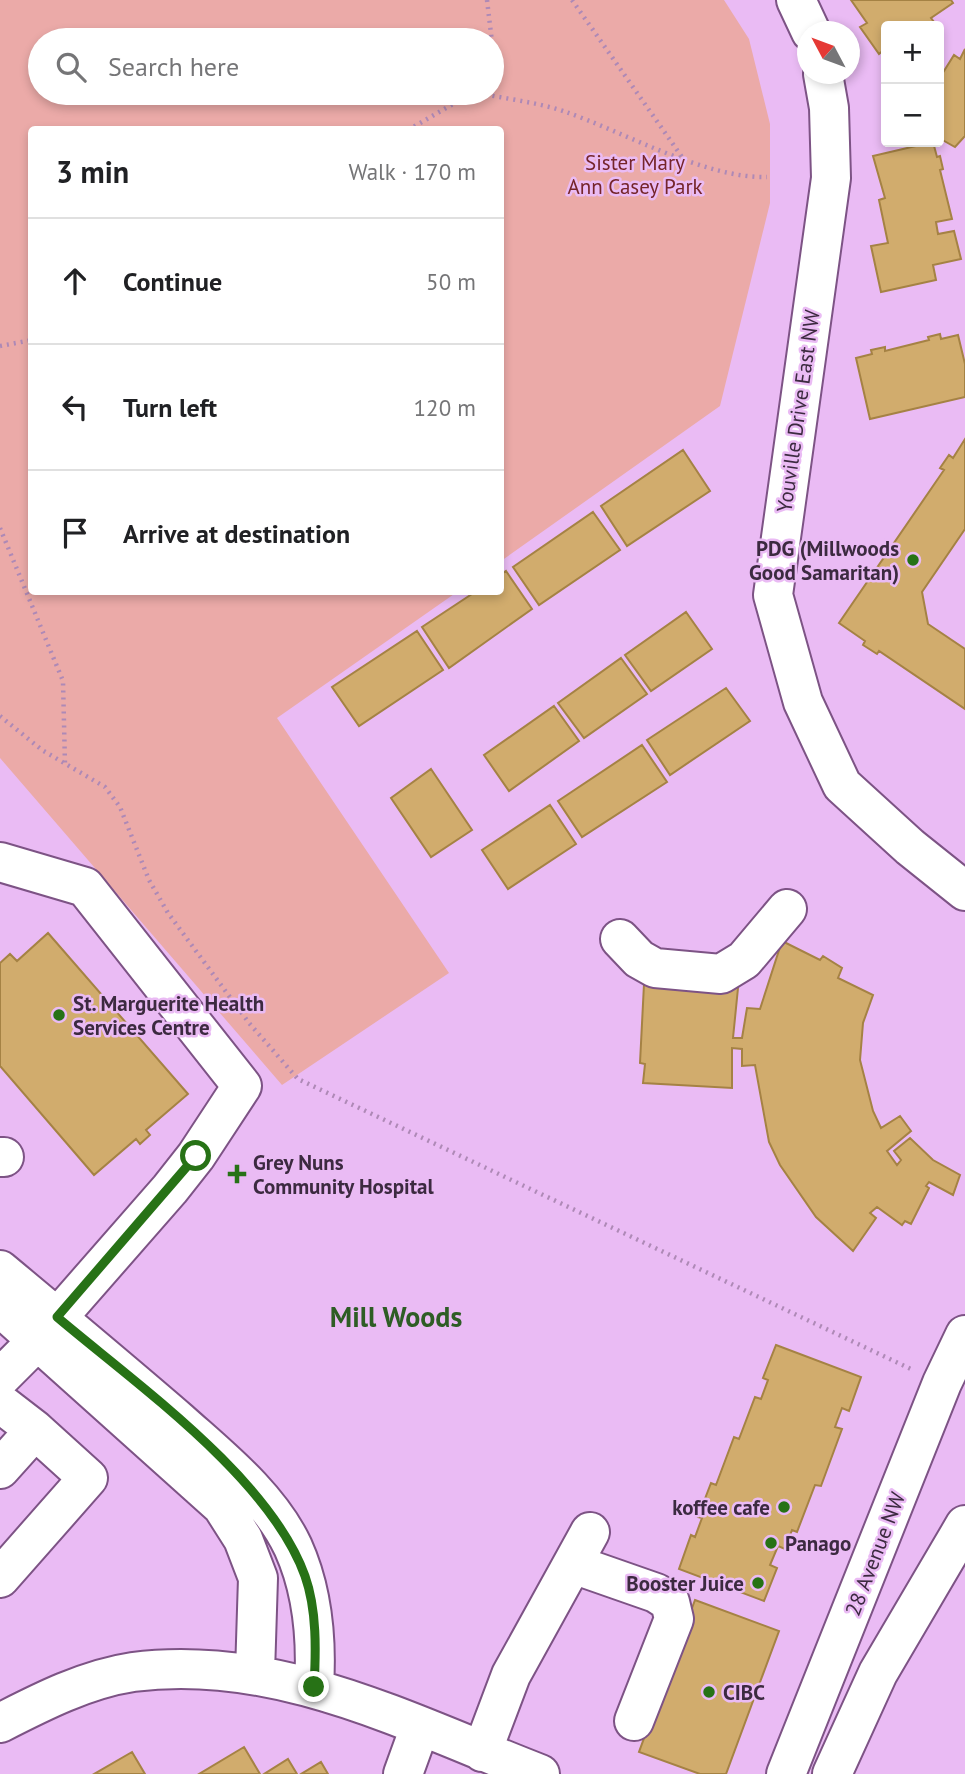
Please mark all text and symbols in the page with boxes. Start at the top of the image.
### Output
north arrow [797,21,860,84]
map controls [881,21,944,147]
button: + [881,21,944,84]
search box [28,28,504,105]
icon: search [52,48,90,86]
text: Search here [108,50,239,83]
button: − [881,84,944,147]
park label: Sister Mary Ann Casey Park [567,149,703,200]
text: 3 min [56,152,129,191]
text: Walk · 170 m [349,157,476,186]
icon: ahead [56,262,94,300]
text: Continue [123,265,222,298]
text: 50 m [426,267,476,296]
street label: Youville Drive East NW [770,307,826,514]
icon: left [56,388,94,426]
text: Turn left [123,391,217,424]
text: 120 m [414,393,476,422]
icon: arrive [56,514,94,552]
text: Arrive at destination [123,517,350,550]
place label: PDG (Millwoods Good Samaritan) [749,535,899,586]
marker: PDG (Millwoods Good Samaritan) [905,552,921,568]
place label: St. Marguerite Health Services Centre [73,990,264,1041]
marker: St. Marguerite Health Services Centre [51,1007,67,1023]
route start [180,1140,211,1171]
place label: Grey Nuns Community Hospital [253,1149,434,1200]
marker: Grey Nuns Community Hospital [227,1164,247,1184]
district label: Mill Woods [330,1298,462,1335]
street label: 28 Avenue NW [839,1488,911,1620]
place label: koffee cafe [672,1494,770,1521]
marker: koffee cafe [776,1499,792,1515]
place label: Panago [785,1530,851,1557]
marker: Panago [763,1535,779,1551]
place label: Booster Juice [626,1570,744,1597]
marker: Booster Juice [750,1575,766,1591]
route end [298,1671,329,1702]
place label: CIBC [723,1679,765,1706]
marker: CIBC [701,1684,717,1700]

